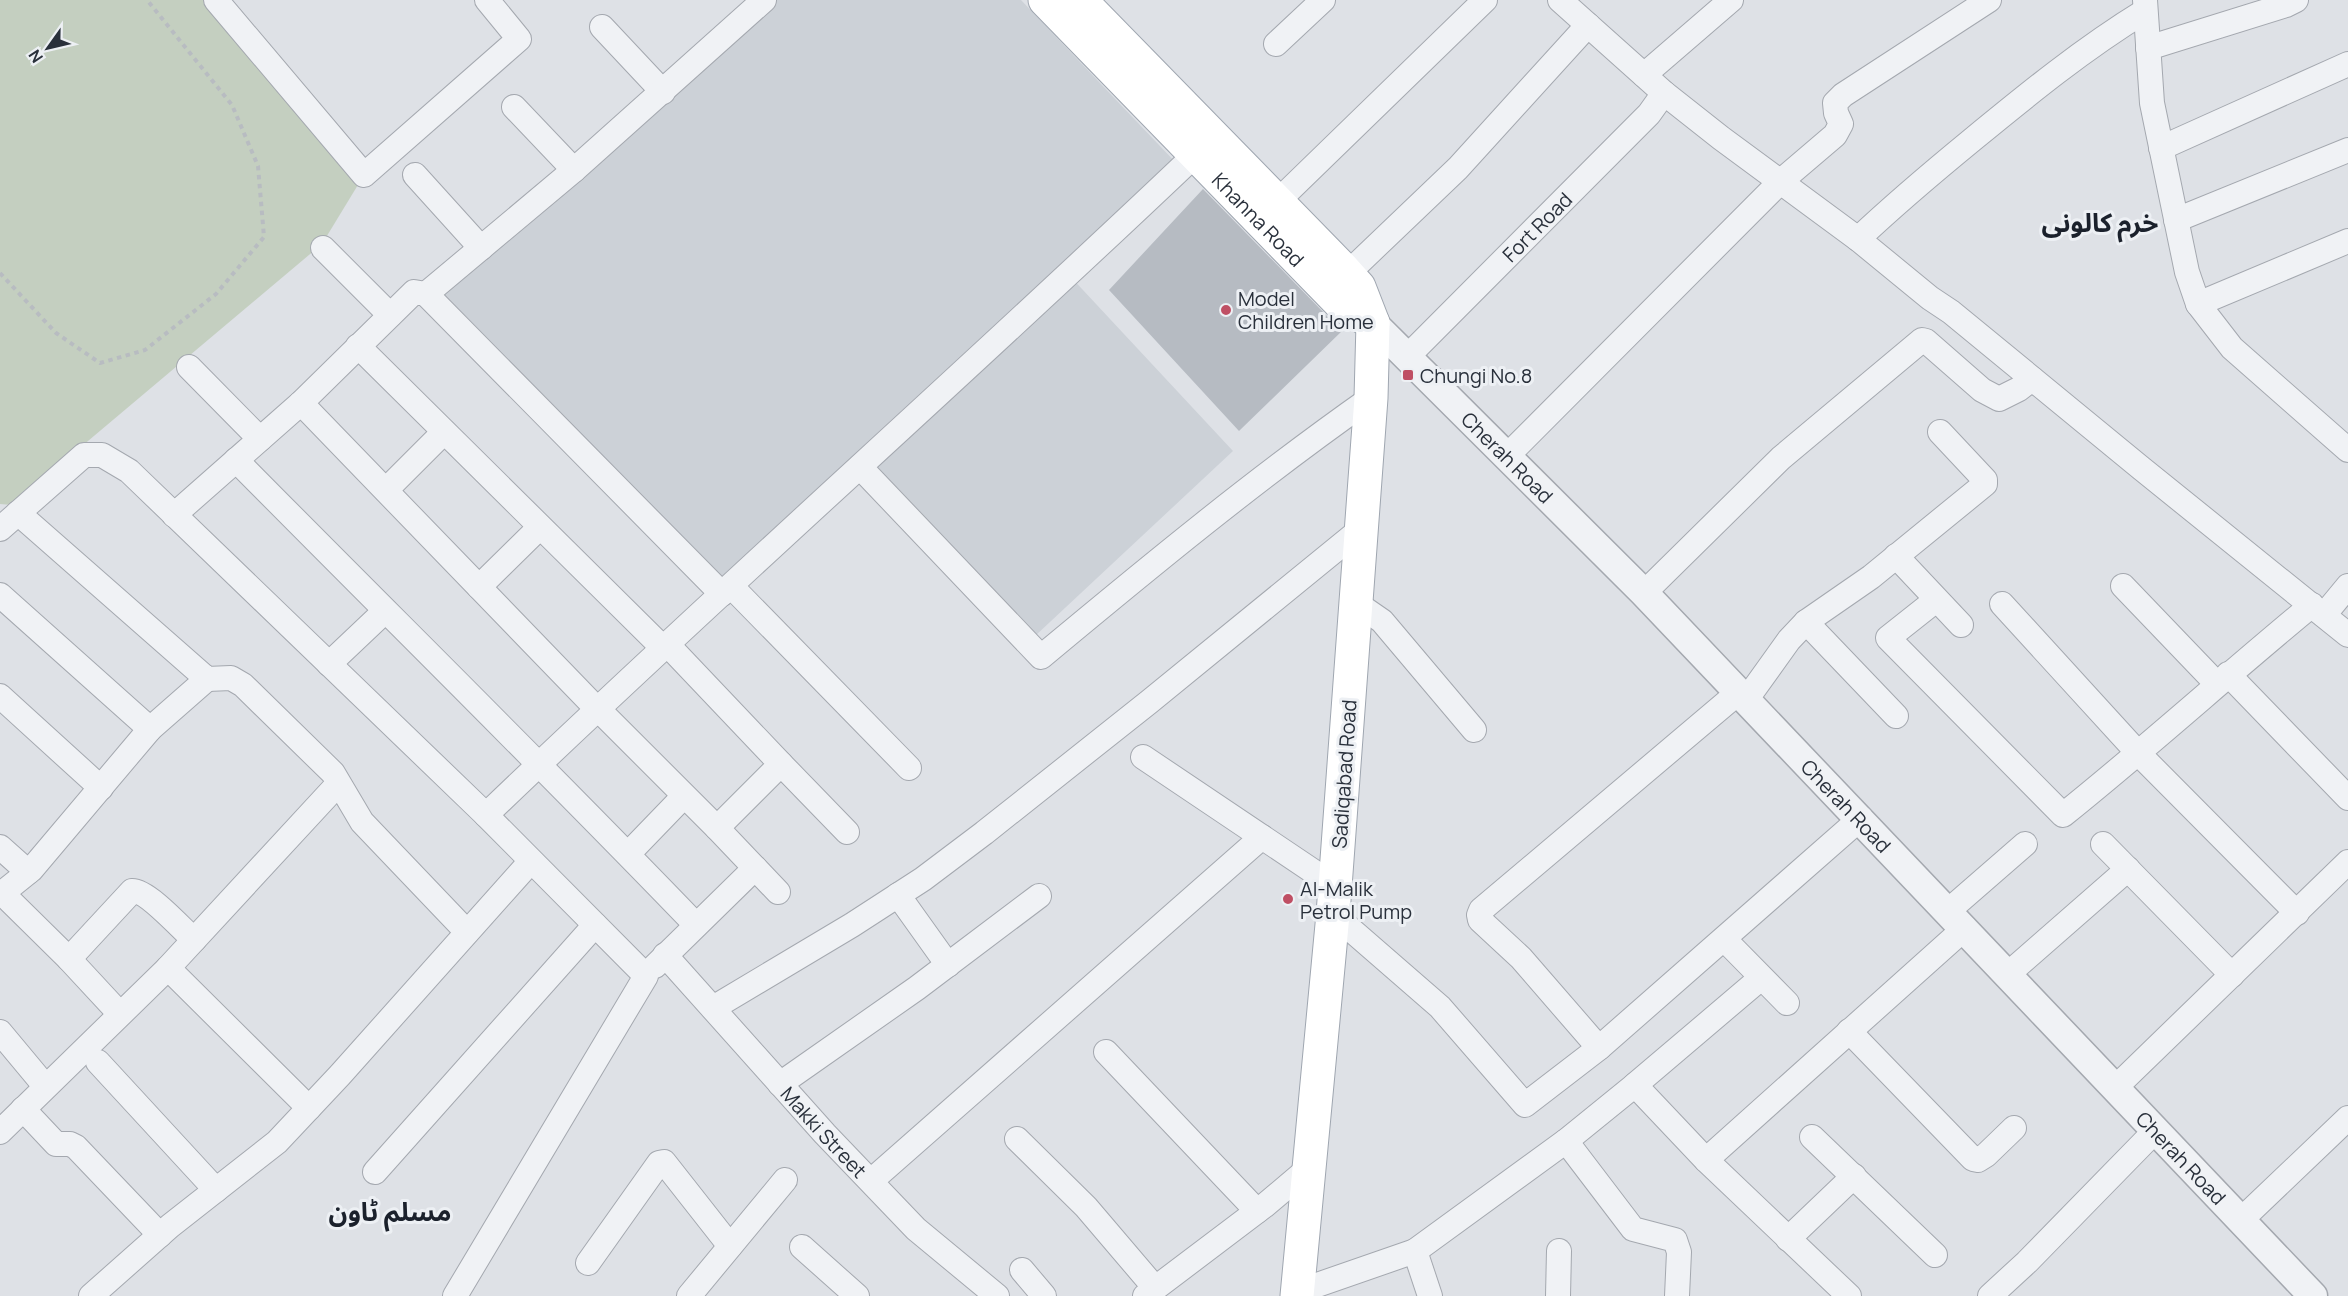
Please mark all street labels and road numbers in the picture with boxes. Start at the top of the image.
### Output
street label: Khanna Road [1207,166,1310,272]
street label: Fort Road [1496,186,1578,267]
street label: Cherah Road [1456,405,1559,509]
street label: Sadiqabad Road [1325,699,1363,849]
street label: Cherah Road [1795,753,1897,858]
street label: Makki Street [775,1080,873,1183]
street label: Cherah Road [2130,1105,2232,1210]

